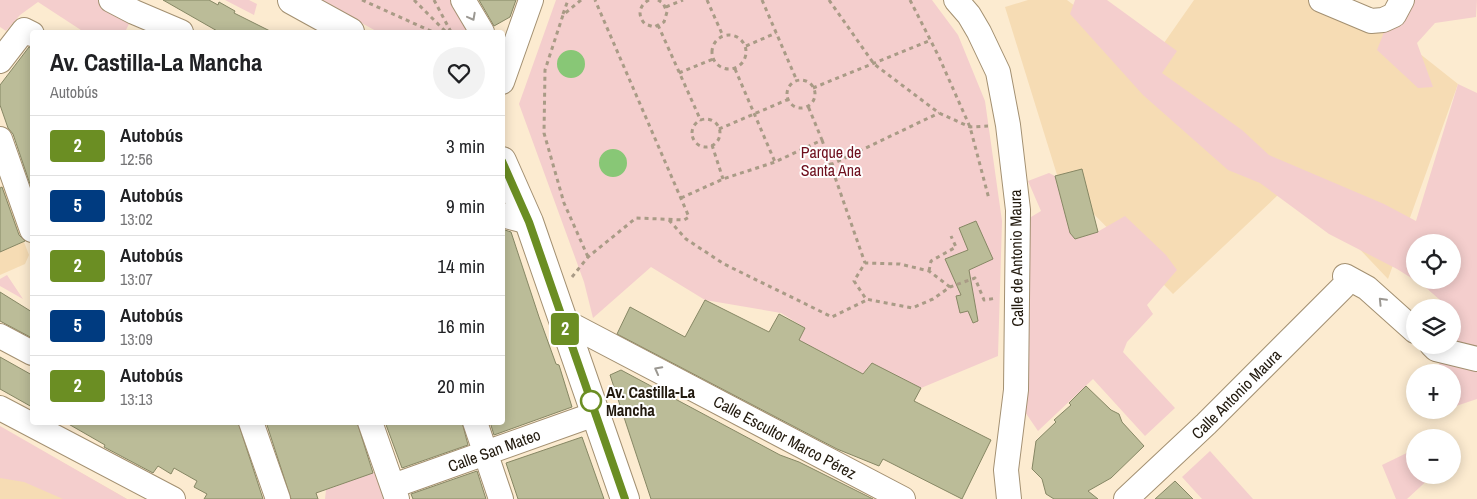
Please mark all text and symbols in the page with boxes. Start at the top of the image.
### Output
one-way arrow [466,11,476,20]
text: Av. Castilla-La Mancha [50,46,262,78]
button: heart [433,47,485,99]
text: Autobús [50,81,98,103]
text: Autobús [120,122,183,148]
text: 2 [73,133,82,158]
text: 3 min [446,133,485,159]
park label: Parque de Santa Ana [801,141,862,181]
text: 12:56 [120,148,153,170]
text: Autobús [120,182,183,208]
street label: Calle de Antonio Maura [1004,189,1028,327]
text: 5 [73,193,82,218]
text: 9 min [446,193,485,219]
text: 13:02 [120,208,153,230]
map controls [1406,234,1461,484]
button: locate [1406,234,1461,289]
text: Autobús [120,242,183,268]
text: 2 [73,253,82,278]
text: 14 min [437,253,485,279]
text: 13:07 [120,268,153,290]
one-way arrow [1379,298,1388,307]
button: layers [1406,299,1461,354]
text: Autobús [120,302,183,328]
text: 5 [73,313,82,338]
text: 16 min [437,313,485,339]
line badge: 2 [549,313,581,345]
text: 2 [561,316,569,341]
text: 13:09 [120,328,153,350]
street label: Calle Antonio Maura [1186,344,1286,444]
text: Autobús [120,362,183,388]
button: + [1406,364,1461,419]
one-way arrow [655,366,664,376]
text: 2 [73,373,82,398]
text: 20 min [437,373,485,399]
place label: Av. Castilla-La Mancha [606,381,696,421]
text: 13:13 [120,388,153,410]
marker: Av. Castilla-La Mancha [580,390,602,412]
street label: Calle Escultor Marco Pérez [710,390,861,484]
street label: Calle San Mateo [445,423,543,477]
button: − [1406,429,1461,484]

